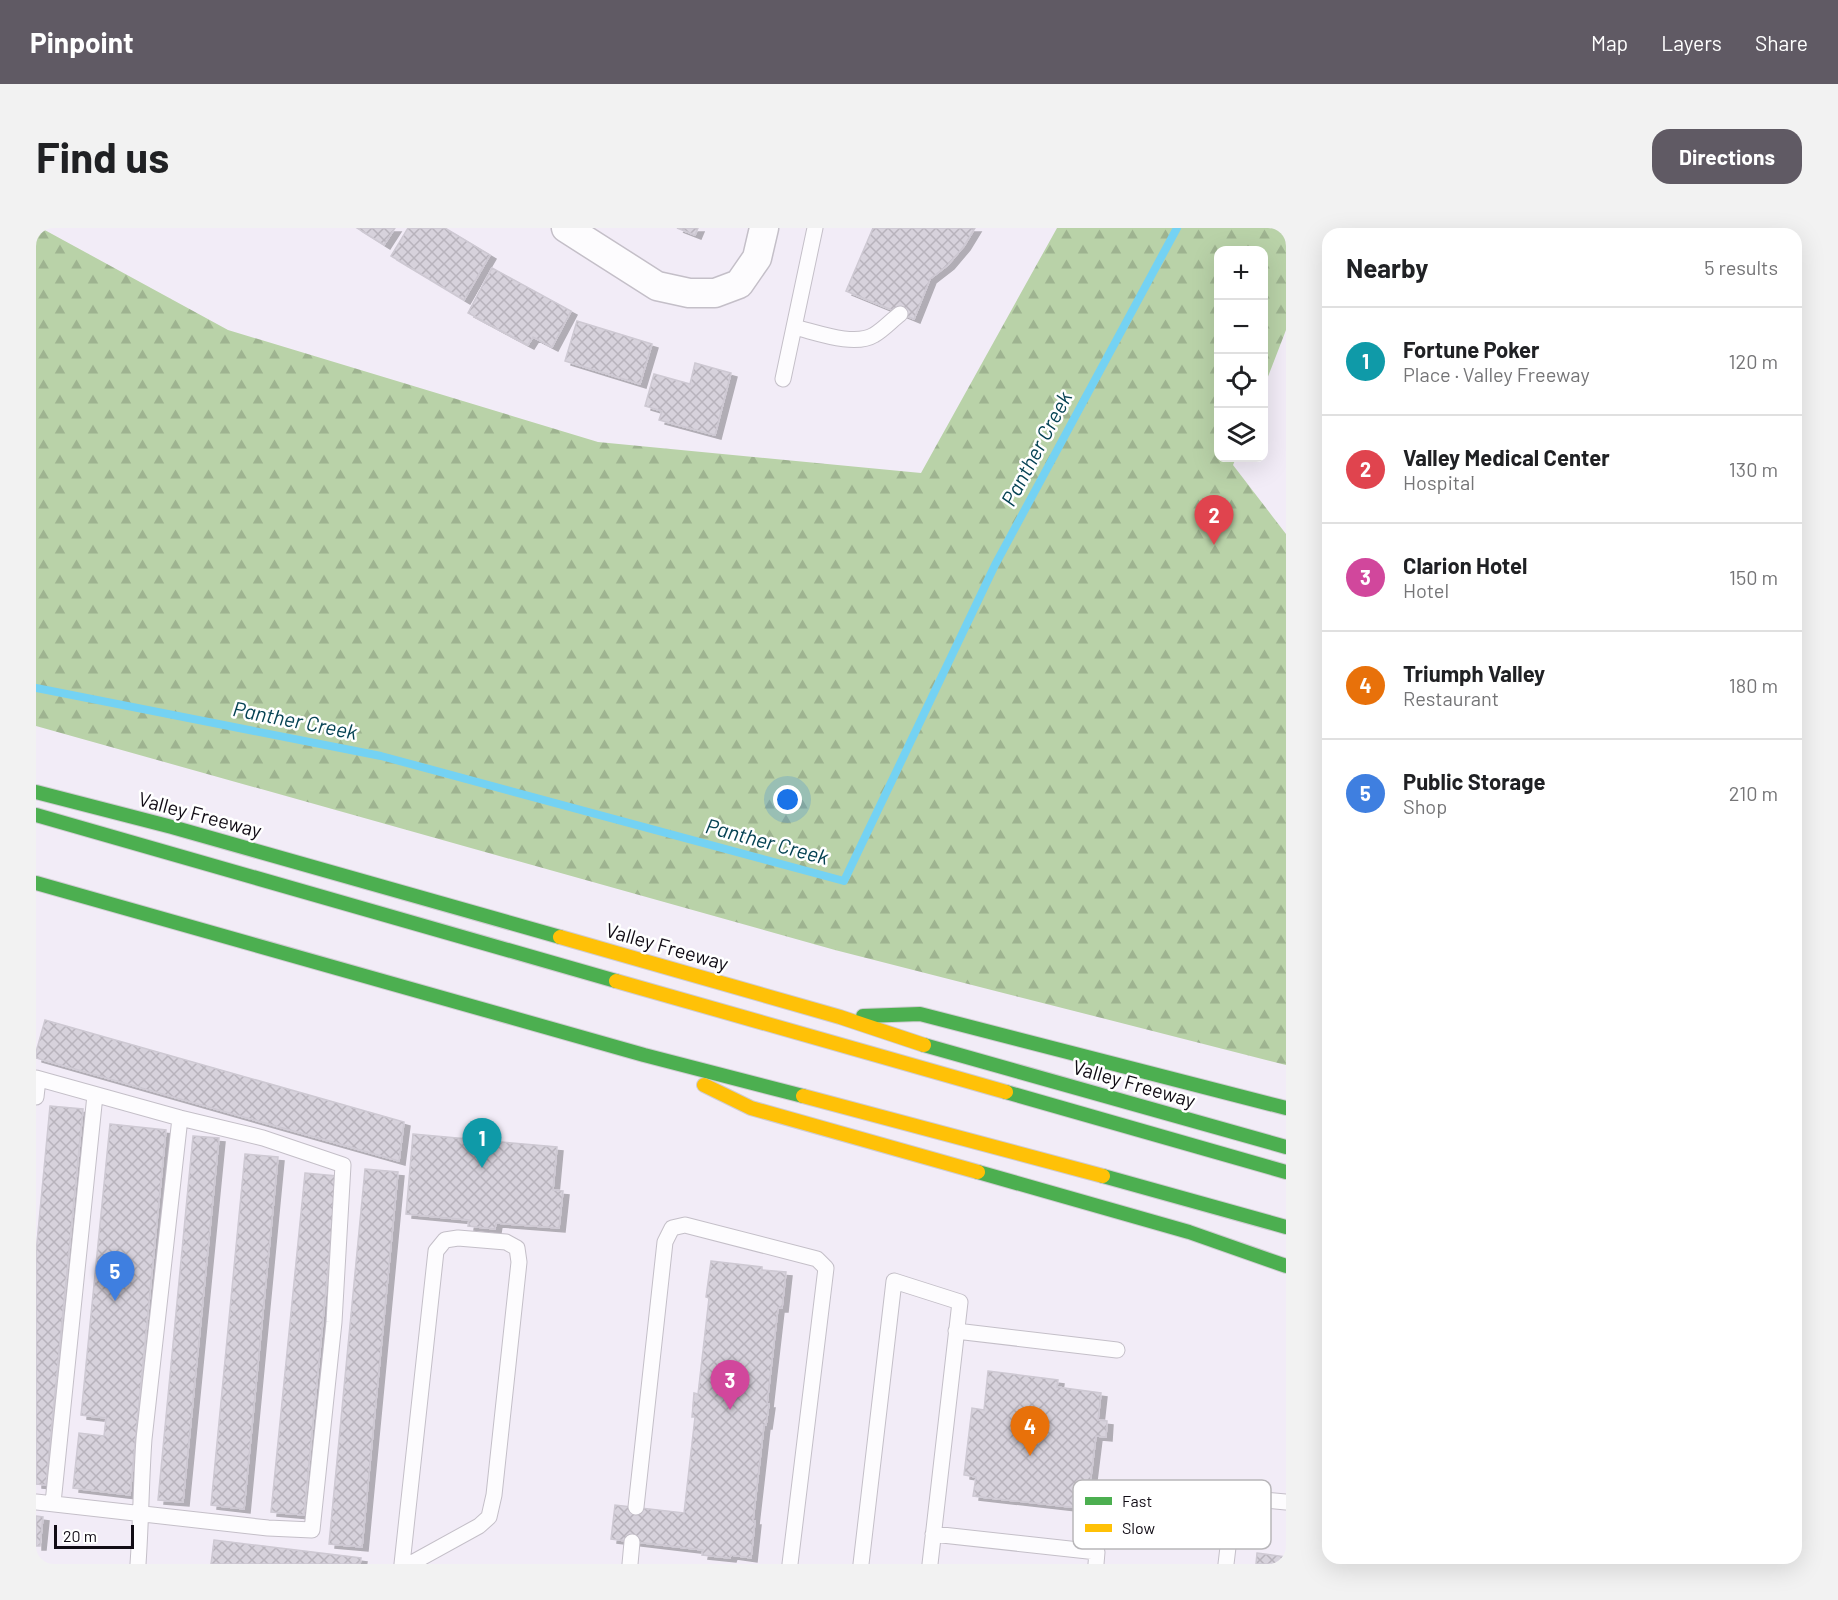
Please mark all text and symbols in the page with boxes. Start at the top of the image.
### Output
text: Pinpoint [30,25,134,59]
text: Map [1591,30,1628,55]
text: Layers [1661,30,1722,55]
text: Share [1755,30,1808,55]
button: Directions [1652,129,1802,184]
text: Find us [36,131,169,181]
map controls [1214,246,1268,462]
button: + [1214,246,1268,300]
text: Nearby [1346,252,1428,283]
text: 5 results [1704,255,1778,279]
button: − [1214,300,1268,354]
text: Fortune Poker [1403,336,1540,362]
text: 1 [1362,349,1369,373]
text: 120 m [1728,349,1778,373]
button: locate [1214,354,1268,408]
text: Place · Valley Freeway [1403,362,1590,386]
water label: Panther Creek [995,386,1077,510]
button: layers [1214,408,1268,462]
text: Valley Medical Center [1403,444,1610,470]
text: 2 [1360,457,1371,481]
text: 130 m [1729,457,1778,481]
text: Hospital [1403,470,1475,494]
pin: 2 [1194,496,1234,545]
text: Clarion Hotel [1403,552,1527,578]
text: 3 [1360,565,1371,589]
text: 150 m [1729,565,1778,589]
text: Hotel [1403,578,1449,602]
text: Triumph Valley [1403,660,1545,686]
text: 4 [1359,673,1372,697]
text: 180 m [1729,673,1778,697]
text: Restaurant [1403,686,1499,710]
water label: Panther Creek [231,695,360,744]
text: Public Storage [1403,768,1545,794]
text: 5 [1360,781,1371,805]
text: 210 m [1729,781,1778,805]
your location [773,785,802,814]
street label: Valley Freeway [136,786,265,842]
text: Shop [1403,794,1447,818]
water label: Panther Creek [703,812,832,869]
street label: Valley Freeway [603,917,732,975]
street label: Valley Freeway [1070,1054,1199,1112]
pin: 1 [462,1118,502,1168]
pin: 5 [96,1252,134,1301]
pin: 3 [710,1360,750,1410]
pin: 4 [1010,1406,1050,1456]
legend [1073,1480,1271,1549]
text: Fast [1122,1491,1152,1510]
text: Slow [1122,1518,1155,1537]
scale bar [54,1522,134,1550]
text: 20 m [63,1526,97,1545]

